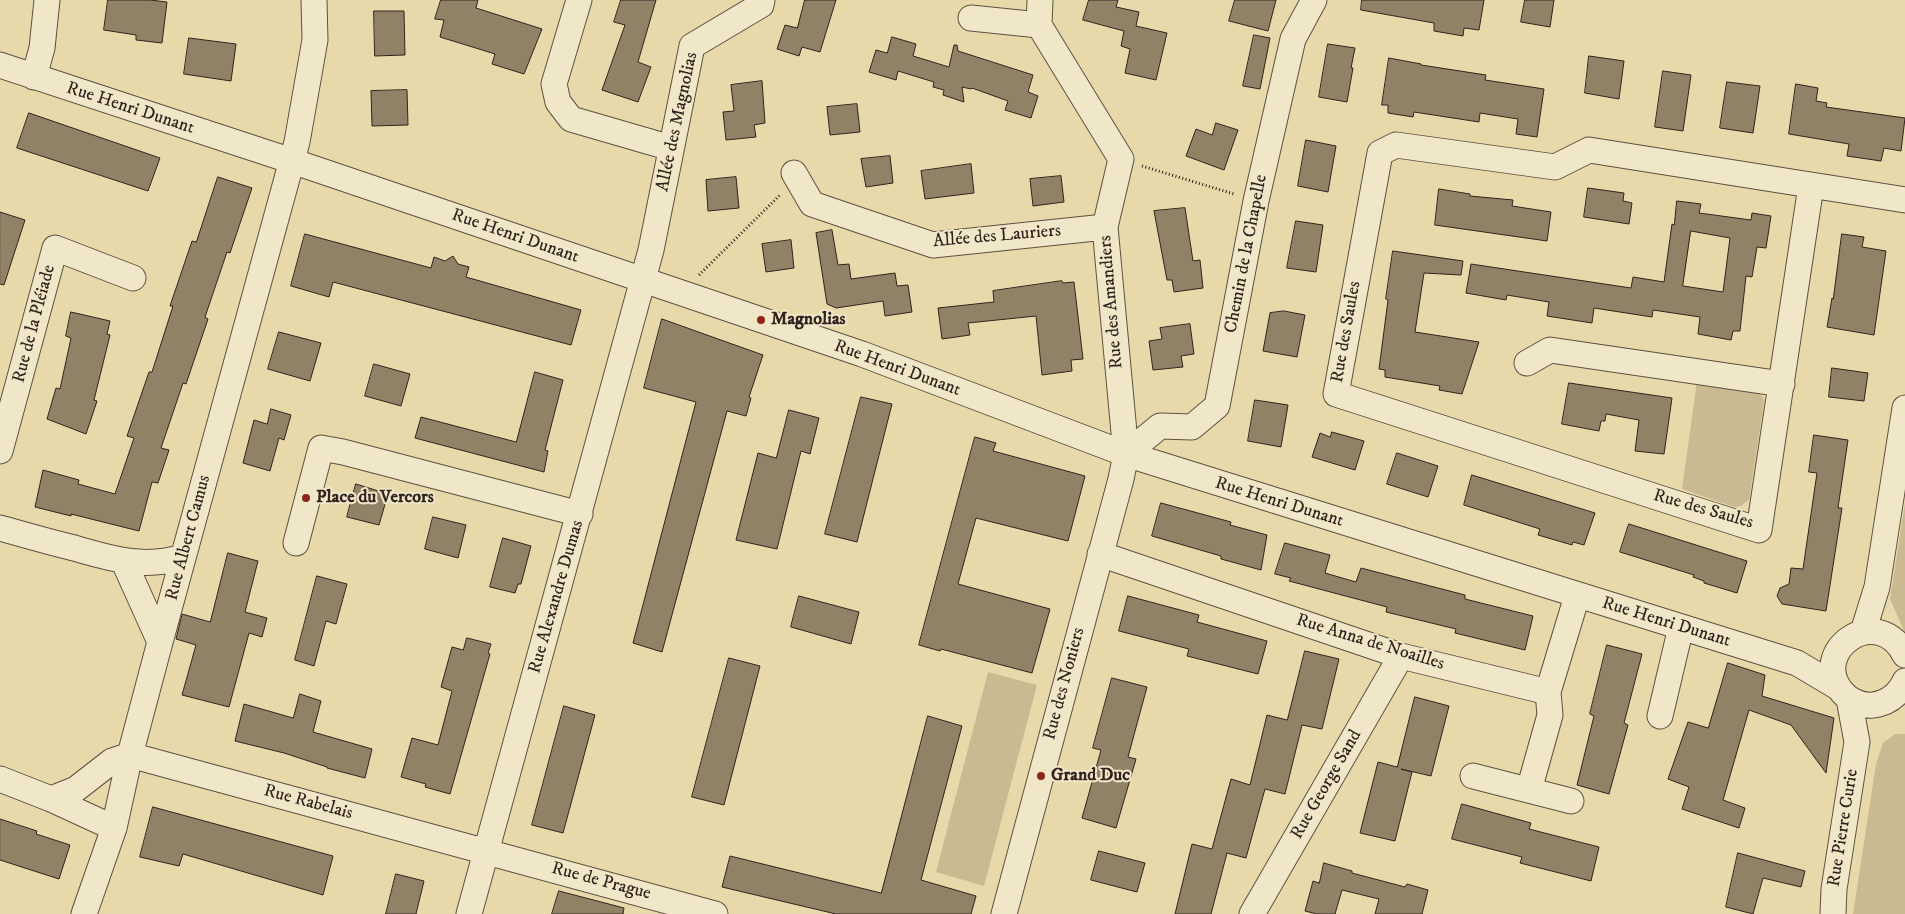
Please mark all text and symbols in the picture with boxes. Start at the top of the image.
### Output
street label: Allée des Magnolias [653,50,703,194]
street label: Rue Henri Dunant [63,78,197,140]
street label: Chemin de la Chapelle [1221,173,1273,335]
street label: Rue Henri Dunant [449,205,581,269]
street label: Allée des Lauriers [932,221,1062,253]
street label: Rue des Amandiers [1095,234,1129,370]
street label: Rue de la Pléiade [9,263,61,385]
street label: Rue des Saules [1327,279,1367,385]
place label: Magnolias [771,309,846,331]
marker: Magnolias [755,314,767,326]
street label: Rue Henri Dunant [831,336,963,402]
street label: Rue Albert Camus [162,473,216,603]
street label: Rue Henri Dunant [1212,473,1346,533]
street label: Rue des Saules [1651,485,1755,535]
place label: Place du Vercors [316,487,434,509]
marker: Place du Vercors [300,492,312,504]
street label: Rue Alexandre Dumas [525,518,589,676]
street label: Rue Henri Dunant [1599,593,1733,653]
street label: Rue Anna de Noailles [1293,610,1447,676]
street label: Rue des Noniers [1040,625,1090,743]
street label: Rue George Sand [1287,726,1367,844]
place label: Grand Duc [1051,765,1130,787]
street label: Rue Pierre Curie [1824,768,1864,888]
marker: Grand Duc [1035,770,1047,782]
street label: Rue Rabelais [261,781,355,825]
street label: Rue de Prague [549,858,653,906]

